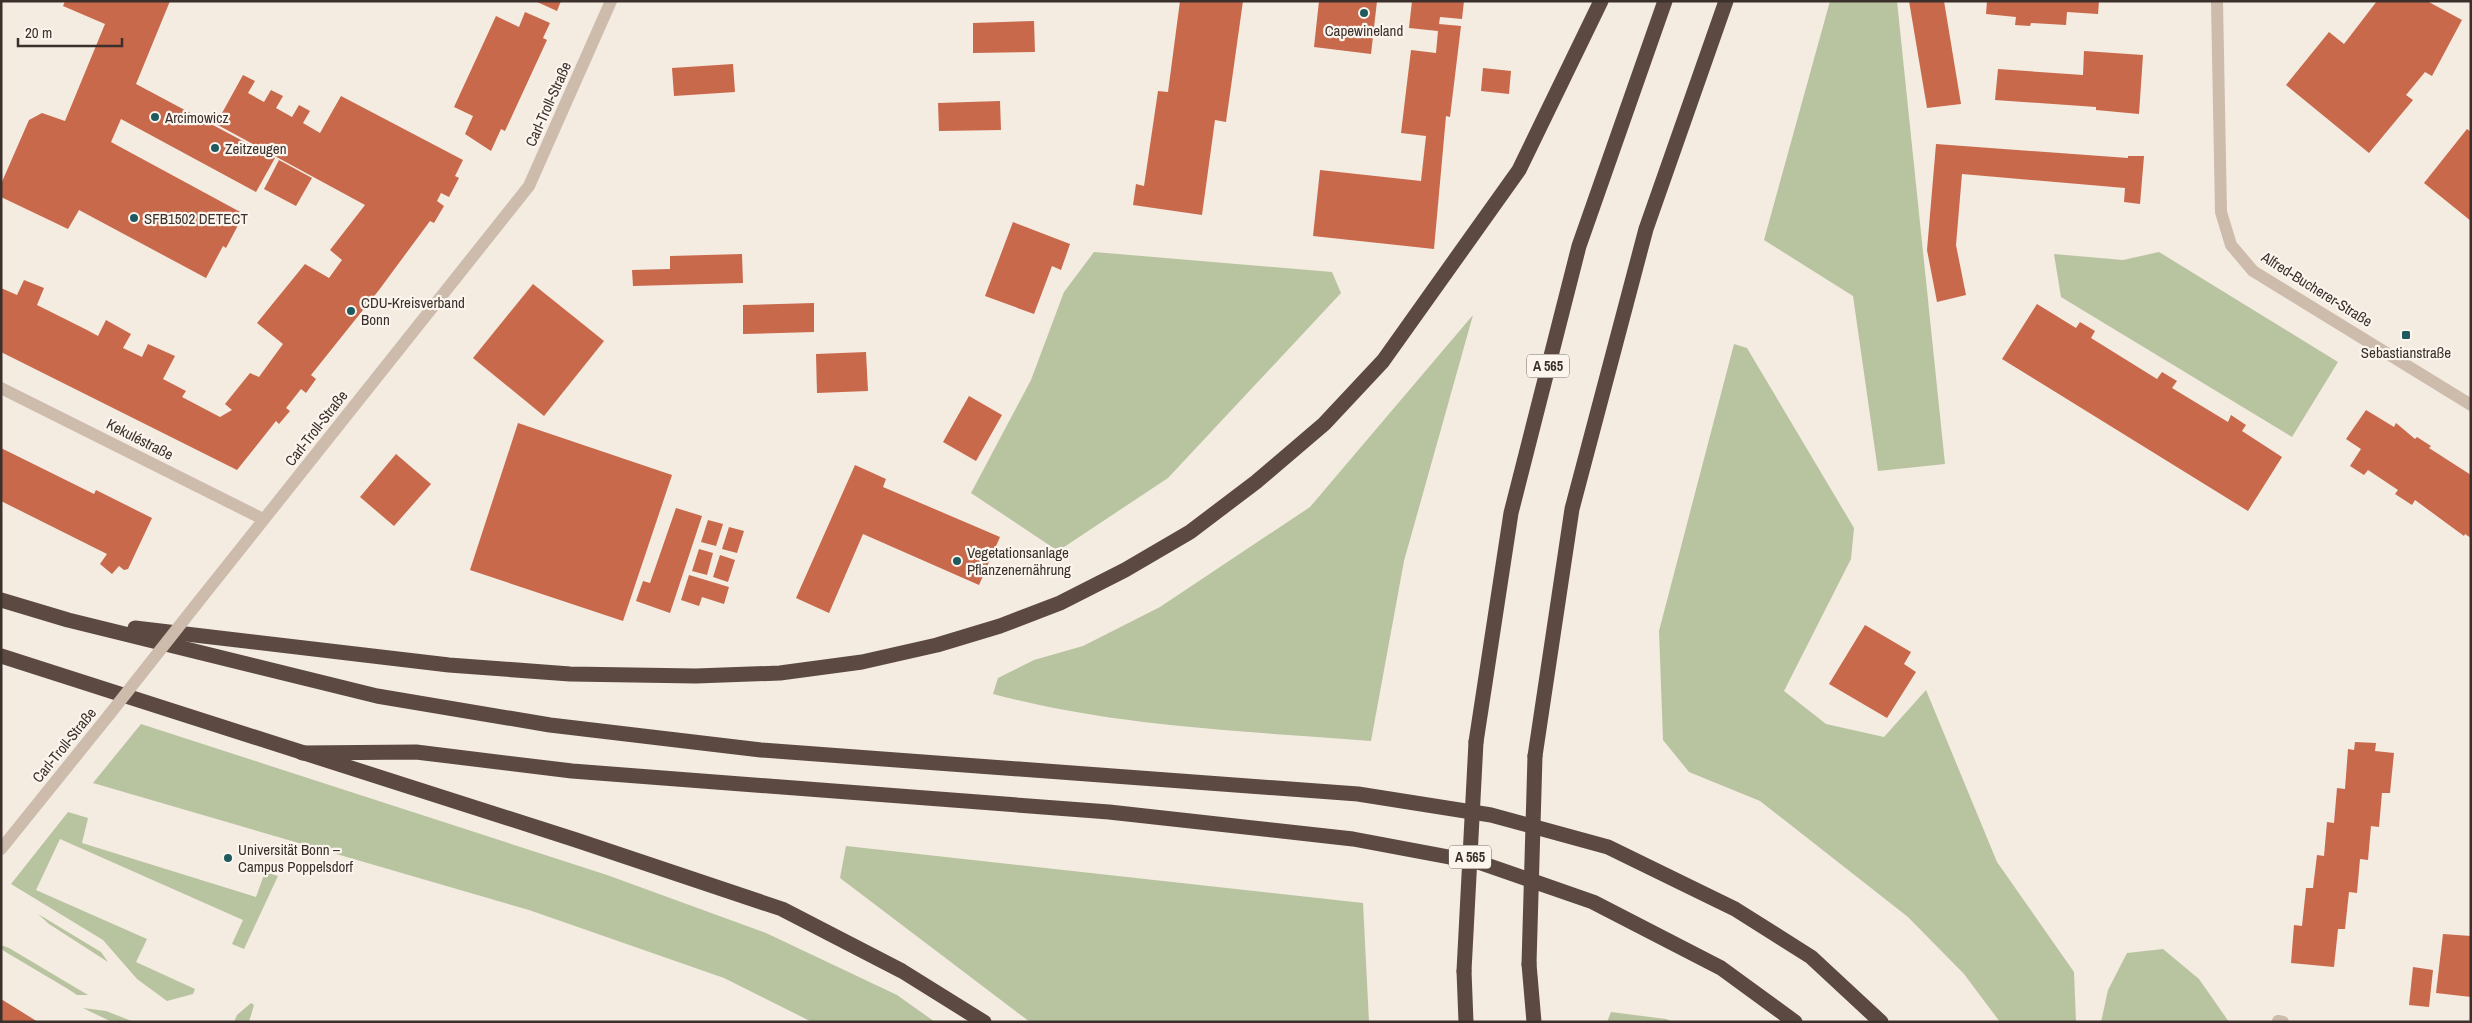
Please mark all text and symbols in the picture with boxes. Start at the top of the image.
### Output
marker: Capewineland [1358,7,1370,19]
scale bar [18,15,121,47]
place label: Capewineland [1325,20,1403,41]
text: 20 m [25,22,52,43]
street label: Carl-Troll-Straße [520,58,576,150]
place label: Arcimowicz [164,107,229,128]
marker: Arcimowicz [149,111,161,123]
place label: Zeitzeugen [225,138,287,159]
marker: Zeitzeugen [209,142,221,154]
place label: SFB1502 DETECT [144,208,248,229]
marker: SFB1502 DETECT [128,212,140,224]
street label: Alfred-Bucherer-Straße [2257,246,2377,332]
place label: CDU-Kreisverband Bonn [361,292,465,330]
marker: CDU-Kreisverband Bonn [345,305,357,317]
marker: Sebastianstraße [2400,329,2412,341]
place label: Sebastianstraße [2361,342,2451,363]
road number: A 565 [1527,354,1569,378]
street label: Carl-Troll-Straße [280,386,352,470]
street label: Kekuléstraße [103,413,177,465]
place label: Vegetationsanlage Pflanzenernährung [967,542,1071,580]
marker: Vegetationsanlage Pflanzenernährung [951,555,963,567]
street label: Carl-Troll-Straße [27,703,101,787]
place label: Universität Bonn – Campus Poppelsdorf [238,839,353,877]
road number: A 565 [1449,846,1491,869]
marker: Universität Bonn – Campus Poppelsdorf [222,852,234,864]

